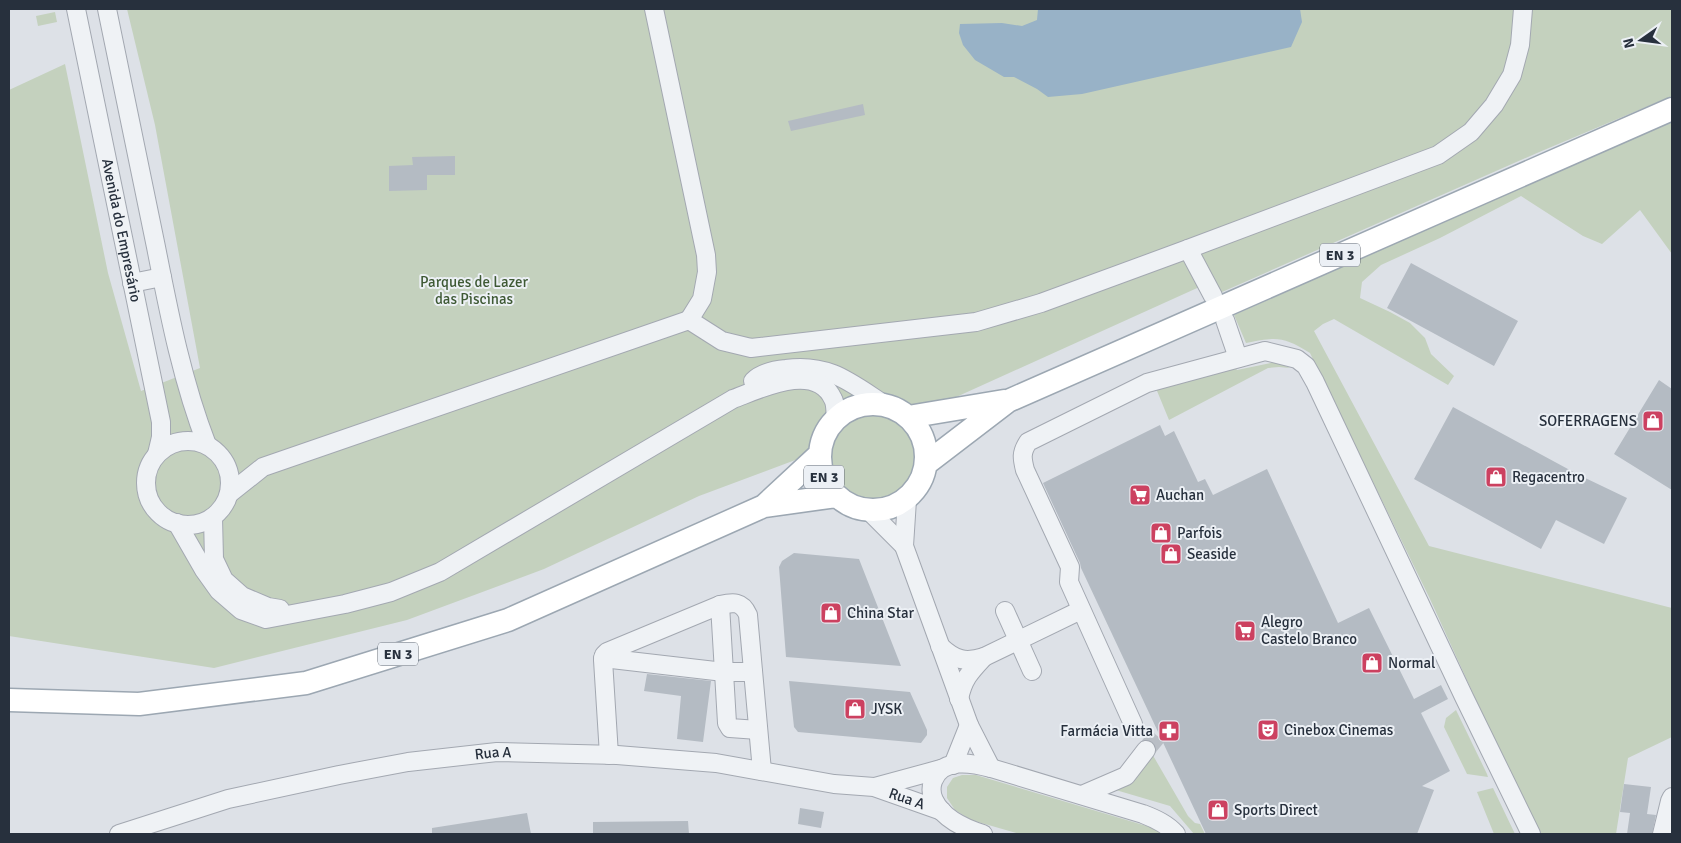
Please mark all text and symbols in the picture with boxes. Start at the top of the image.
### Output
north arrow [1616,15,1666,65]
text: N [1619,36,1638,50]
street label: Avenida do Empresário [98,157,145,304]
road number: EN 3 [1320,244,1360,266]
park label: Parques de Lazer das Piscinas [420,273,529,308]
shop icon: SOFERRAGENS [1641,409,1665,433]
place label: SOFERRAGENS [1539,412,1637,430]
shop icon: Regacentro [1484,465,1508,489]
road number: EN 3 [804,466,844,488]
place label: Regacentro [1512,468,1585,486]
supermarket icon: Auchan [1128,483,1152,507]
place label: Auchan [1156,486,1204,504]
shop icon: Parfois [1149,521,1173,545]
place label: Parfois [1177,524,1223,542]
shop icon: Seaside [1159,542,1183,566]
place label: Seaside [1187,545,1237,563]
shop icon: China Star [819,601,843,625]
place label: China Star [847,604,915,622]
place label: Alegro Castelo Branco [1261,613,1357,648]
supermarket icon: Alegro Castelo Branco [1233,619,1257,643]
road number: EN 3 [378,642,418,666]
shop icon: Normal [1360,651,1384,675]
place label: Normal [1388,654,1435,672]
shop icon: JYSK [843,697,867,721]
place label: JYSK [871,700,902,718]
theatre icon: Cinebox Cinemas [1256,718,1280,742]
pharmacy icon: Farmácia Vitta [1157,719,1181,743]
place label: Cinebox Cinemas [1284,721,1394,739]
place label: Farmácia Vitta [1060,722,1153,740]
street label: Rua A [474,743,512,763]
street label: Rua A [886,784,927,813]
shop icon: Sports Direct [1206,798,1230,822]
place label: Sports Direct [1234,801,1318,819]

